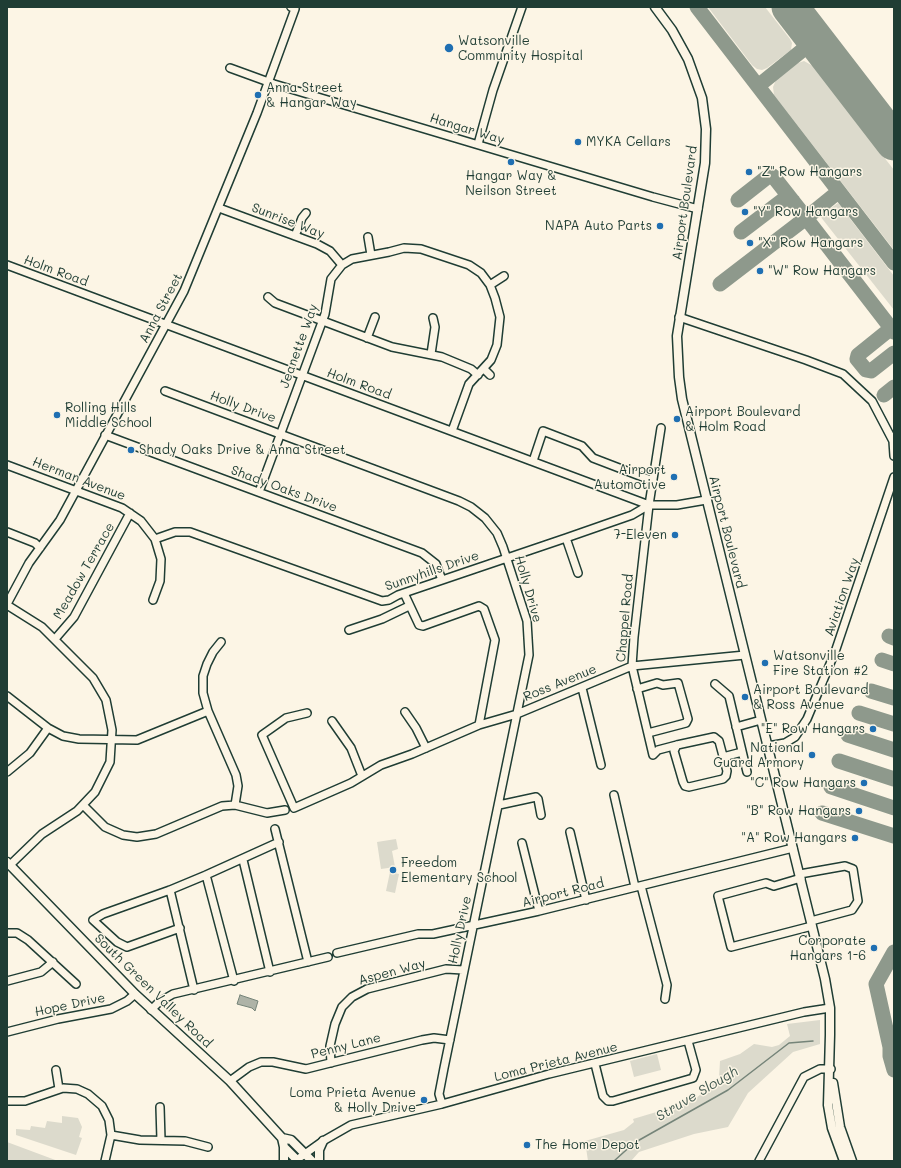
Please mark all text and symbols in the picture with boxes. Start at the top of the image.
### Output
place label: Watsonville Community Hospital [458,33,583,64]
marker: Watsonville Community Hospital [443,42,455,54]
place label: Anna Street & Hangar Way [266,80,357,111]
marker: Anna Street & Hangar Way [253,90,263,100]
street label: Hangar Way [428,110,506,148]
place label: MYKA Cellars [586,134,671,150]
marker: MYKA Cellars [573,137,583,147]
street label: Airport Boulevard [669,145,701,261]
marker: Hangar Way & Neilson Street [506,157,516,167]
place label: "Z" Row Hangars [757,164,862,180]
marker: "Z" Row Hangars [744,167,754,177]
place label: Hangar Way & Neilson Street [465,168,557,199]
street label: Sunrise Way [249,200,327,242]
place label: "Y" Row Hangars [753,204,858,220]
marker: "Y" Row Hangars [740,207,750,217]
place label: NAPA Auto Parts [545,218,652,234]
marker: NAPA Auto Parts [655,221,665,231]
place label: "X" Row Hangars [758,235,863,251]
marker: "X" Row Hangars [745,238,755,248]
street label: Holm Road [22,252,90,290]
place label: "W" Row Hangars [768,263,876,279]
marker: "W" Row Hangars [755,266,765,276]
street label: Anna Street [136,270,186,346]
street label: Jeanette Way [277,302,321,390]
street label: Holm Road [325,365,393,403]
street label: Holly Drive [208,388,278,426]
place label: Rolling Hills Middle School [65,400,152,431]
place label: Airport Boulevard & Holm Road [685,404,801,435]
marker: Rolling Hills Middle School [52,410,62,420]
marker: Airport Boulevard & Holm Road [672,414,682,424]
place label: Shady Oaks Drive & Anna Street [139,442,346,458]
marker: Shady Oaks Drive & Anna Street [126,445,136,455]
street label: Herman Avenue [30,454,128,504]
place label: Airport Automotive [594,462,666,493]
street label: Shady Oaks Drive [229,463,339,515]
marker: Airport Automotive [669,472,679,482]
street label: Airport Boulevard [705,474,749,590]
street label: Meadow Terrace [50,520,118,622]
place label: 7-Eleven [613,527,667,543]
marker: 7-Eleven [670,530,680,540]
street label: Sunnyhills Drive [383,548,481,594]
street label: Holly Drive [511,554,545,624]
street label: Aviation Way [821,556,863,638]
street label: Chappel Road [613,573,637,663]
place label: Watsonville Fire Station #2 [773,648,868,679]
marker: Watsonville Fire Station #2 [760,658,770,668]
street label: Ross Avenue [521,661,599,705]
place label: Airport Boulevard & Ross Avenue [753,682,869,713]
marker: Airport Boulevard & Ross Avenue [740,692,750,702]
place label: "E" Row Hangars [761,721,865,737]
marker: "E" Row Hangars [868,724,878,734]
place label: National Guard Armory [713,740,804,771]
marker: National Guard Armory [807,750,817,760]
place label: "C" Row Hangars [750,775,856,791]
marker: "C" Row Hangars [859,778,869,788]
place label: "B" Row Hangars [746,803,851,819]
marker: "B" Row Hangars [854,806,864,816]
place label: "A" Row Hangars [741,830,847,846]
marker: "A" Row Hangars [850,833,860,843]
place label: Freedom Elementary School [401,855,518,886]
marker: Freedom Elementary School [388,865,398,875]
street label: Airport Road [520,875,606,911]
street label: Holly Drive [445,895,475,965]
street label: South Green Valley Road [91,931,215,1051]
place label: Corporate Hangars 1-6 [790,933,866,964]
marker: Corporate Hangars 1-6 [869,943,879,953]
street label: Aspen Way [357,956,427,988]
street label: Hope Drive [33,990,107,1020]
street label: Penny Lane [309,1030,383,1062]
street label: Loma Prieta Avenue [493,1039,619,1085]
water label: Struve Slough [653,1063,741,1125]
place label: Loma Prieta Avenue & Holly Drive [289,1085,416,1116]
marker: Loma Prieta Avenue & Holly Drive [419,1095,429,1105]
place label: The Home Depot [535,1137,640,1153]
marker: The Home Depot [522,1140,532,1150]

